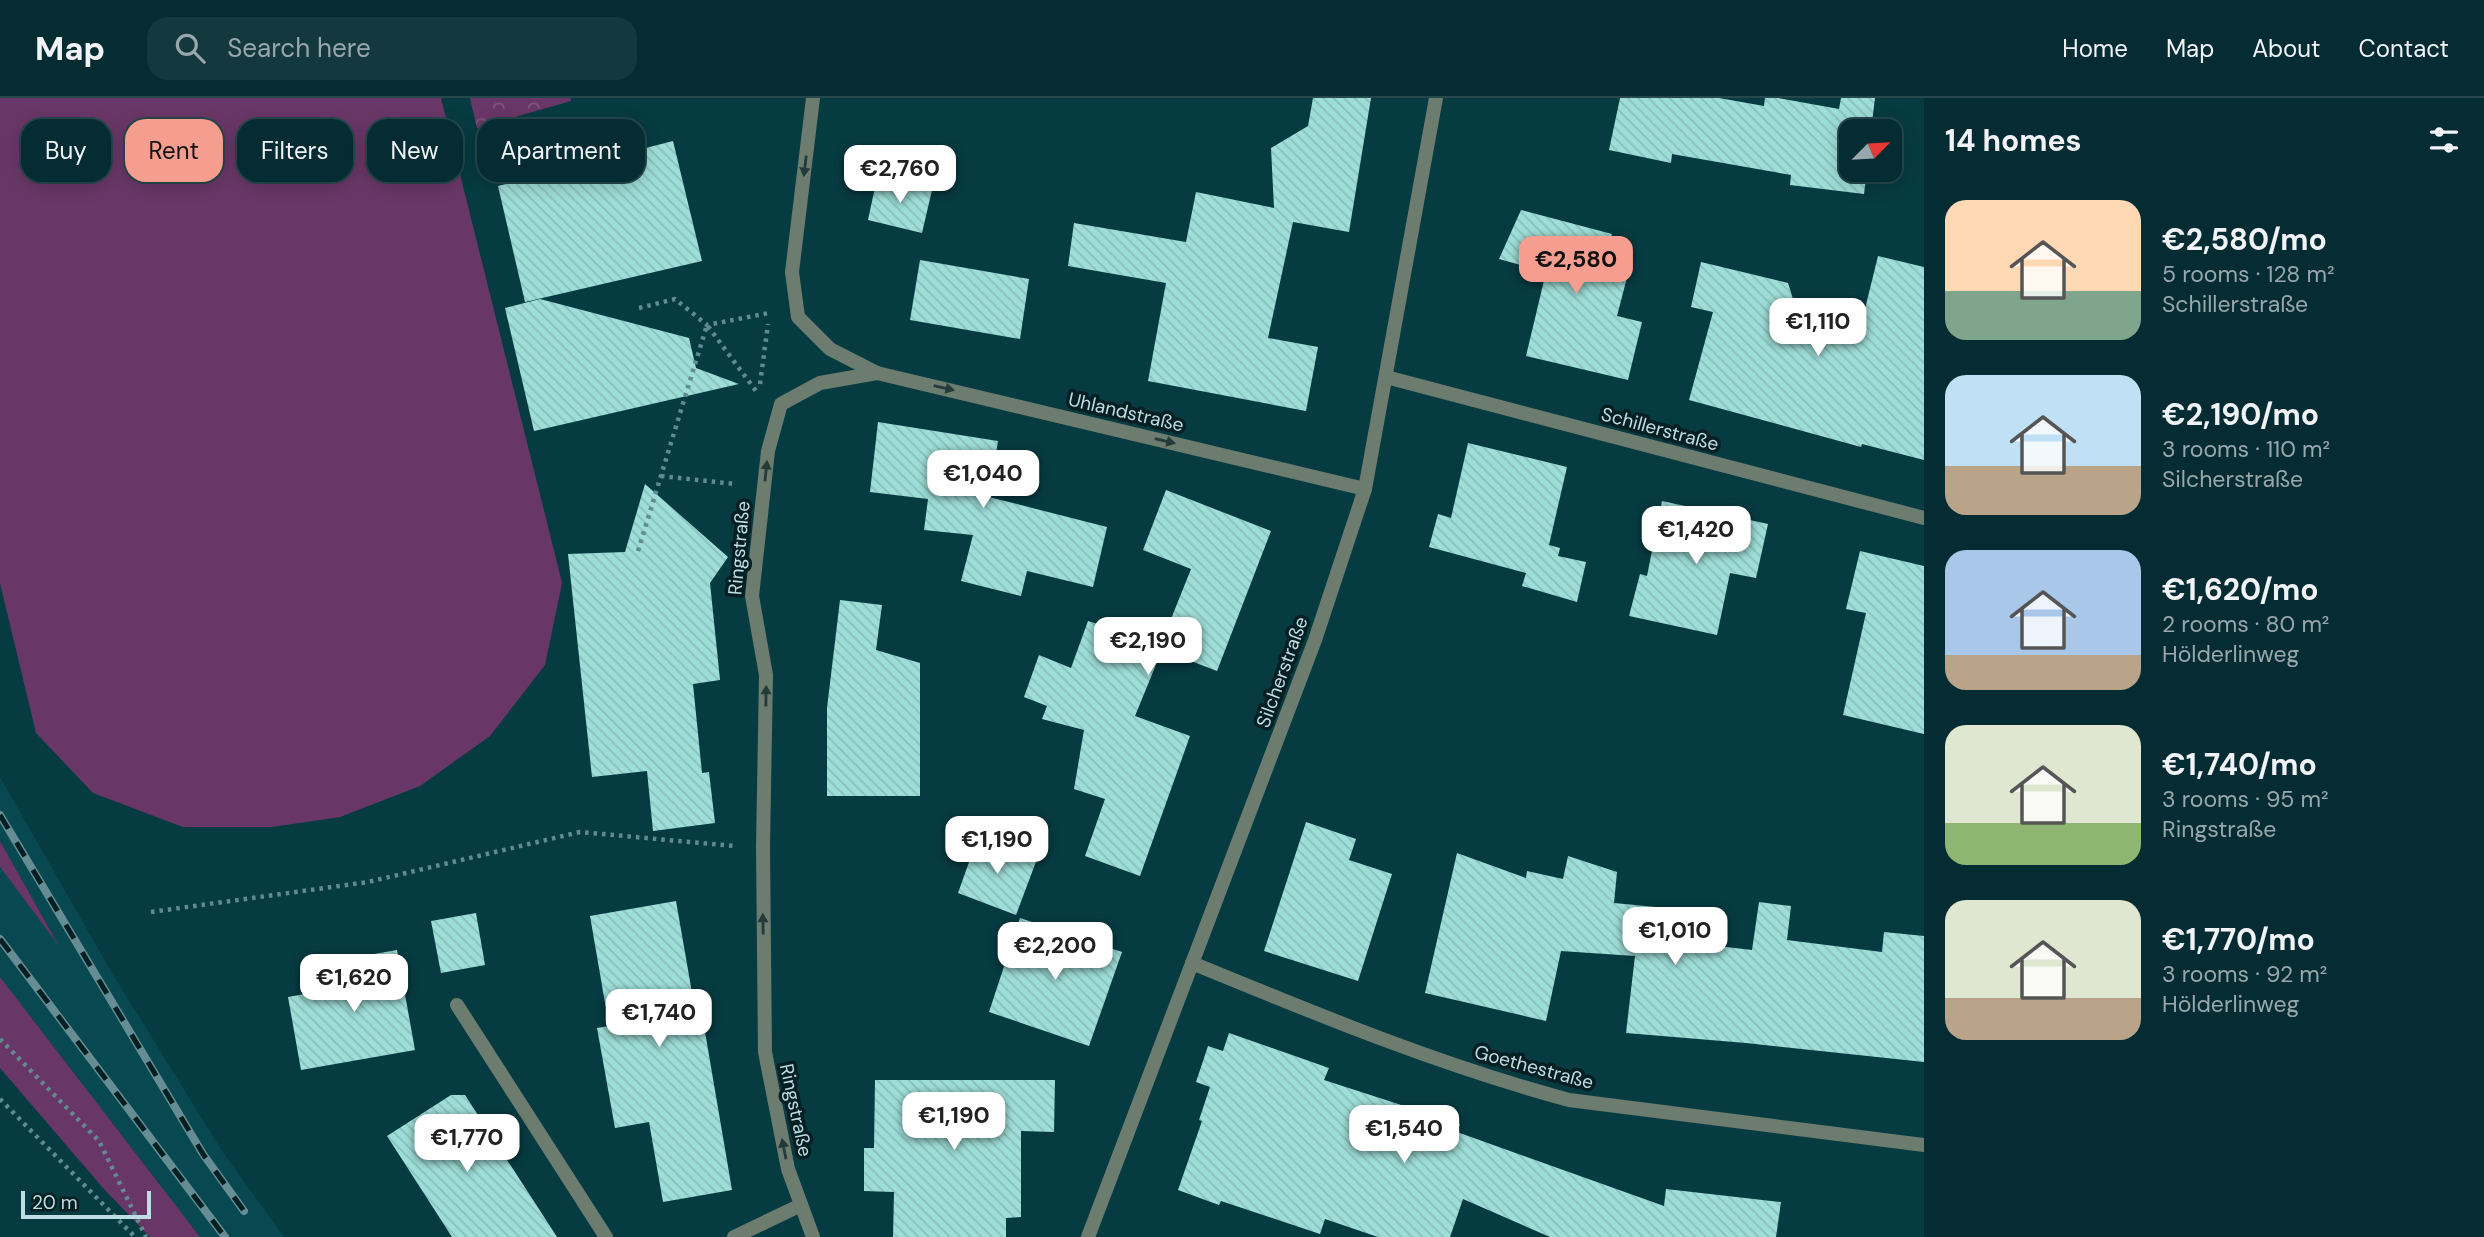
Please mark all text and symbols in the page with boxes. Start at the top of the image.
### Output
search box [147,17,637,80]
text: Map [35,27,105,70]
icon: search [171,29,209,67]
text: Search here [227,31,371,65]
text: Home [2062,33,2128,64]
text: Map [2166,33,2214,64]
text: About [2252,33,2321,64]
text: Contact [2359,33,2449,64]
chip: Buy [21,119,111,182]
chip: Rent [125,119,223,182]
chip: Filters [237,119,353,182]
chip: New [367,119,463,182]
chip: Apartment [477,119,645,182]
north arrow [1839,119,1902,182]
map controls [1839,119,1902,182]
text: 14 homes [1945,121,2082,160]
icon: filters [2425,121,2463,159]
pin: €2,760 [843,146,957,205]
text: €2,760 [860,153,940,183]
one-way arrow [799,155,810,177]
text: €2,580/mo [2162,220,2327,259]
icon: home [2001,228,2085,312]
pin: €2,580 [1519,236,1633,296]
text: €2,580 [1535,244,1617,274]
text: 5 rooms · 128 m² [2162,259,2335,289]
text: Schillerstraße [2162,289,2308,319]
pin: €1,110 [1761,299,1875,358]
text: €1,110 [1785,306,1851,336]
one-way arrow [933,383,955,394]
street label: Uhlandstraße [1066,387,1186,437]
text: €2,190/mo [2162,395,2319,434]
street label: Schillerstraße [1598,401,1722,457]
icon: home [2001,403,2085,487]
text: 3 rooms · 110 m² [2162,434,2330,464]
one-way arrow [1154,436,1176,447]
pin: €1,040 [926,450,1040,510]
text: €1,040 [943,458,1023,488]
one-way arrow [761,460,772,482]
text: Silcherstraße [2162,464,2303,494]
street label: Ringstraße [722,500,756,596]
pin: €1,420 [1639,506,1753,566]
text: €1,420 [1658,514,1734,544]
text: €1,620/mo [2162,570,2319,609]
icon: home [2001,578,2085,662]
text: 2 rooms · 80 m² [2162,609,2329,639]
street label: Silcherstraße [1250,613,1314,731]
pin: €2,190 [1091,618,1205,677]
text: €2,190 [1110,625,1186,655]
text: Hölderlinweg [2162,639,2299,669]
one-way arrow [760,685,772,707]
text: €1,740/mo [2162,745,2317,784]
icon: home [2001,753,2085,837]
text: 3 rooms · 95 m² [2162,784,2329,814]
text: Ringstraße [2162,814,2276,844]
pin: €1,190 [940,816,1054,876]
text: €1,190 [961,824,1033,854]
pin: €1,010 [1618,908,1732,967]
one-way arrow [758,912,769,934]
text: €1,010 [1639,915,1711,945]
text: €1,770/mo [2162,920,2315,959]
pin: €2,200 [998,922,1112,982]
icon: home [2001,928,2085,1012]
text: €2,200 [1014,930,1096,960]
pin: €1,620 [297,954,411,1014]
text: 3 rooms · 92 m² [2162,959,2327,989]
text: €1,620 [316,962,392,992]
text: Hölderlinweg [2162,989,2299,1019]
pin: €1,740 [602,990,716,1049]
text: €1,740 [622,997,696,1027]
street label: Goethestraße [1472,1039,1596,1095]
street label: Ringstraße [774,1061,818,1159]
pin: €1,190 [897,1093,1011,1152]
text: €1,190 [918,1100,990,1130]
pin: €1,540 [1347,1105,1461,1165]
text: €1,540 [1365,1113,1443,1143]
pin: €1,770 [410,1114,524,1174]
text: €1,770 [431,1122,503,1152]
one-way arrow [779,1138,790,1160]
scale bar [21,1188,150,1220]
text: 20 m [32,1190,78,1215]

